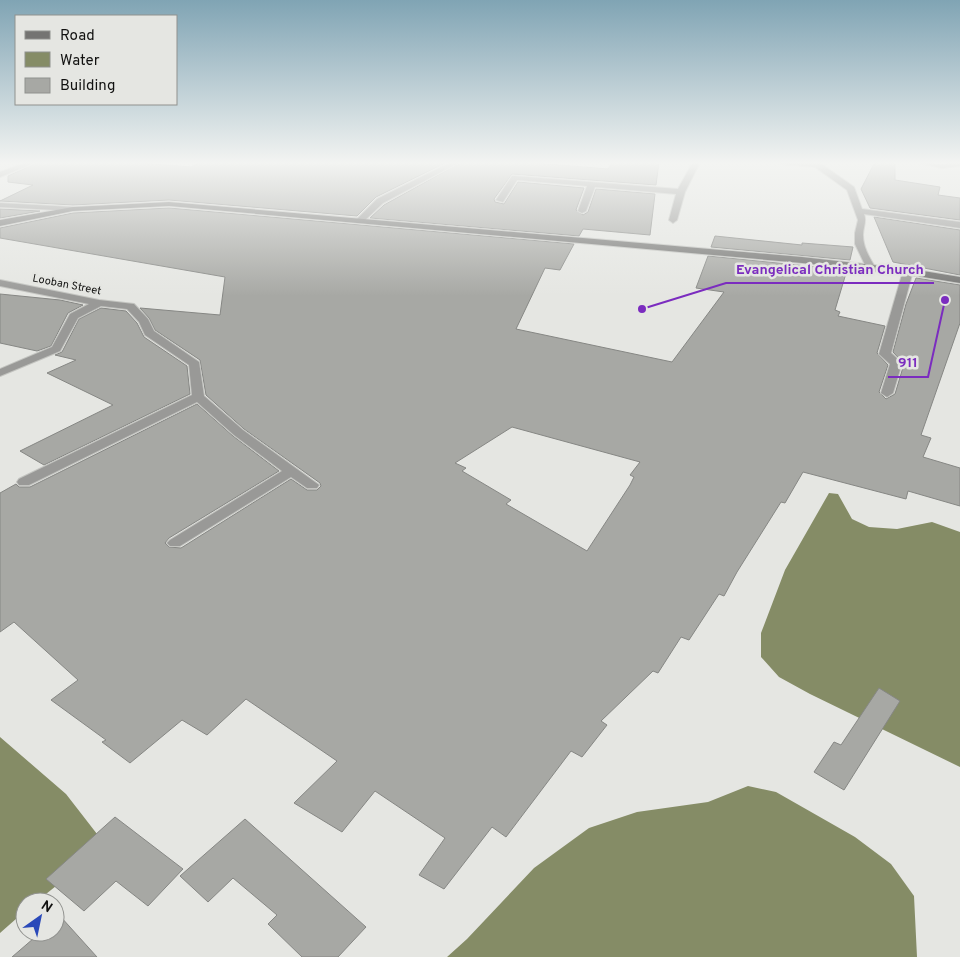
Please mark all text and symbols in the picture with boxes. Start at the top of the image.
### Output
legend [15,15,178,105]
text: Road [60,27,95,46]
text: Water [60,52,100,71]
text: Building [60,77,115,96]
callout: Evangelical Christian Church [726,254,934,283]
text: Evangelical Christian Church [736,262,924,279]
street label: Looban Street [31,271,102,299]
callout: 911 [888,348,928,377]
text: 911 [898,355,918,372]
north arrow [15,892,65,942]
text: N [37,897,55,917]

